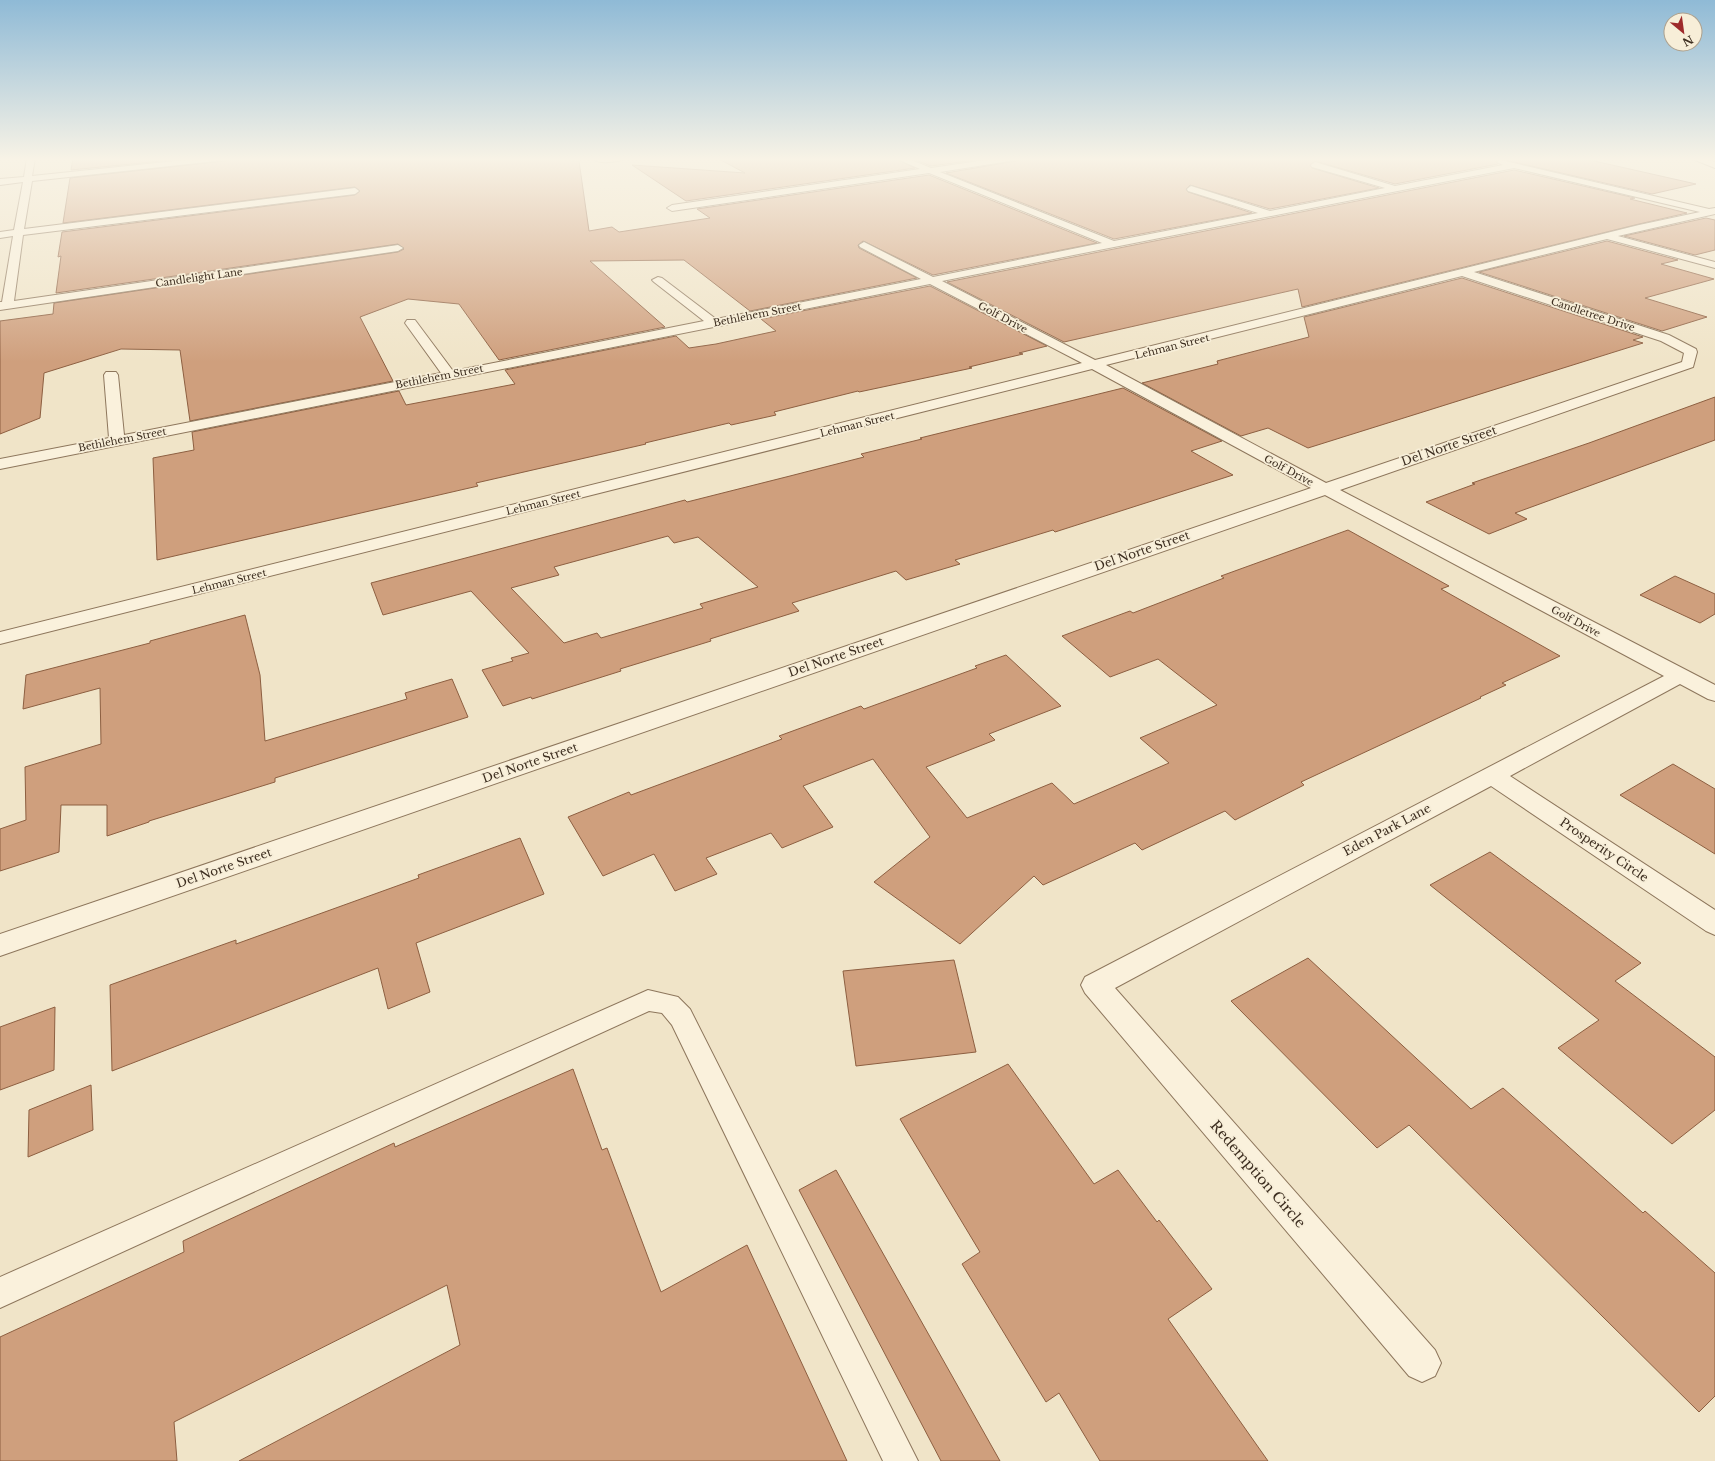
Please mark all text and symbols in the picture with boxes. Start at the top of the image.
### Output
north arrow [1663,12,1703,52]
text: N [1679,32,1696,50]
street label: Candlelight Lane [155,265,244,290]
street label: Candletree Drive [1549,295,1637,334]
street label: Golf Drive [976,299,1030,336]
street label: Bethlehem Street [712,300,802,329]
street label: Lehman Street [1134,331,1211,362]
street label: Bethlehem Street [394,362,484,391]
street label: Lehman Street [819,409,896,440]
street label: Del Norte Street [1399,422,1499,469]
street label: Bethlehem Street [77,425,167,454]
street label: Golf Drive [1262,452,1316,489]
street label: Lehman Street [505,487,582,518]
street label: Del Norte Street [1092,527,1192,574]
street label: Lehman Street [191,566,268,597]
street label: Golf Drive [1549,603,1603,640]
street label: Del Norte Street [786,633,886,680]
street label: Del Norte Street [480,739,580,786]
street label: Eden Park Lane [1340,800,1433,859]
street label: Prosperity Circle [1557,814,1652,885]
street label: Del Norte Street [174,844,274,891]
street label: Redemption Circle [1206,1117,1310,1231]

